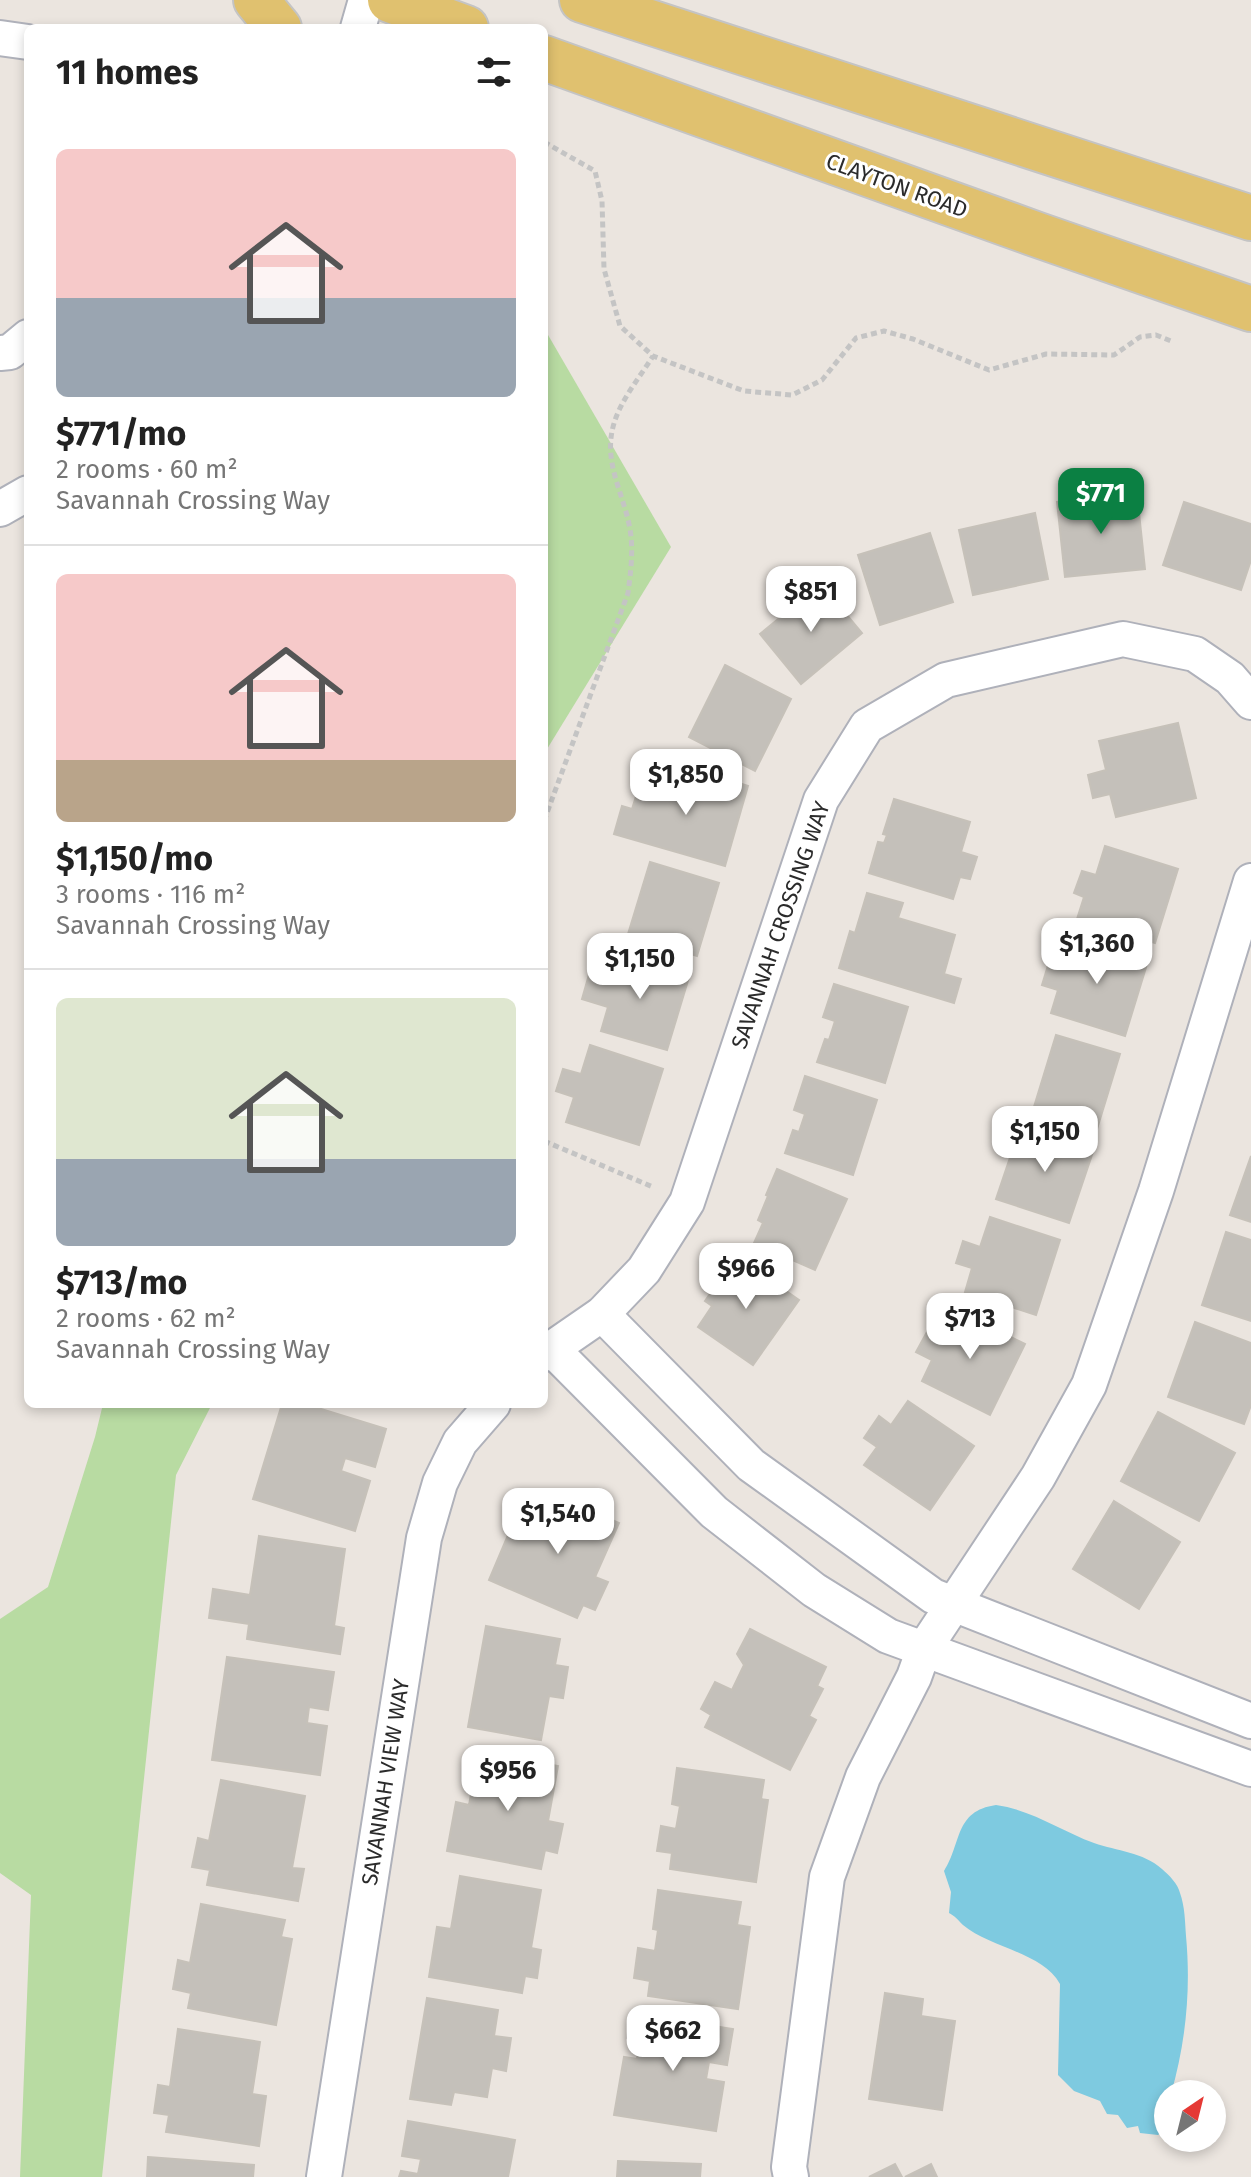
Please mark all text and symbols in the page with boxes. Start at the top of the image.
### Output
icon: filters [472,50,516,94]
text: 11 homes [56,52,198,93]
street label: CLAYTON ROAD [822,147,971,224]
icon: home [214,201,358,345]
text: $771/mo [56,413,186,454]
text: 2 rooms · 60 m² [56,454,238,485]
pin: $771 [1054,468,1148,536]
text: $771 [1076,478,1126,509]
text: Savannah Crossing Way [56,485,330,516]
pin: $851 [764,566,858,634]
text: $851 [784,576,838,607]
icon: home [214,626,358,770]
pin: $1,850 [621,749,751,817]
text: $1,850 [648,759,724,790]
street label: SAVANNAH CROSSING WAY [725,798,835,1052]
text: $1,150/mo [56,838,213,879]
text: 3 rooms · 116 m² [56,879,245,910]
text: Savannah Crossing Way [56,910,330,941]
pin: $1,360 [1032,918,1162,986]
text: $1,360 [1059,928,1135,959]
pin: $1,150 [575,933,705,1001]
text: $1,150 [605,943,675,974]
icon: home [214,1050,358,1194]
pin: $1,150 [980,1106,1110,1174]
text: $1,150 [1010,1116,1080,1147]
pin: $966 [699,1243,793,1311]
text: $966 [717,1253,775,1284]
text: $713/mo [56,1262,187,1303]
pin: $713 [923,1293,1017,1361]
text: 2 rooms · 62 m² [56,1303,236,1334]
text: $713 [944,1303,996,1334]
text: Savannah Crossing Way [56,1334,330,1365]
pin: $1,540 [493,1488,623,1556]
text: $1,540 [520,1498,596,1529]
street label: SAVANNAH VIEW WAY [356,1677,415,1887]
pin: $956 [461,1745,555,1813]
text: $956 [479,1755,537,1786]
pin: $662 [626,2005,720,2073]
text: $662 [645,2015,701,2046]
north arrow [1154,2080,1226,2152]
map controls [1154,2080,1226,2152]

